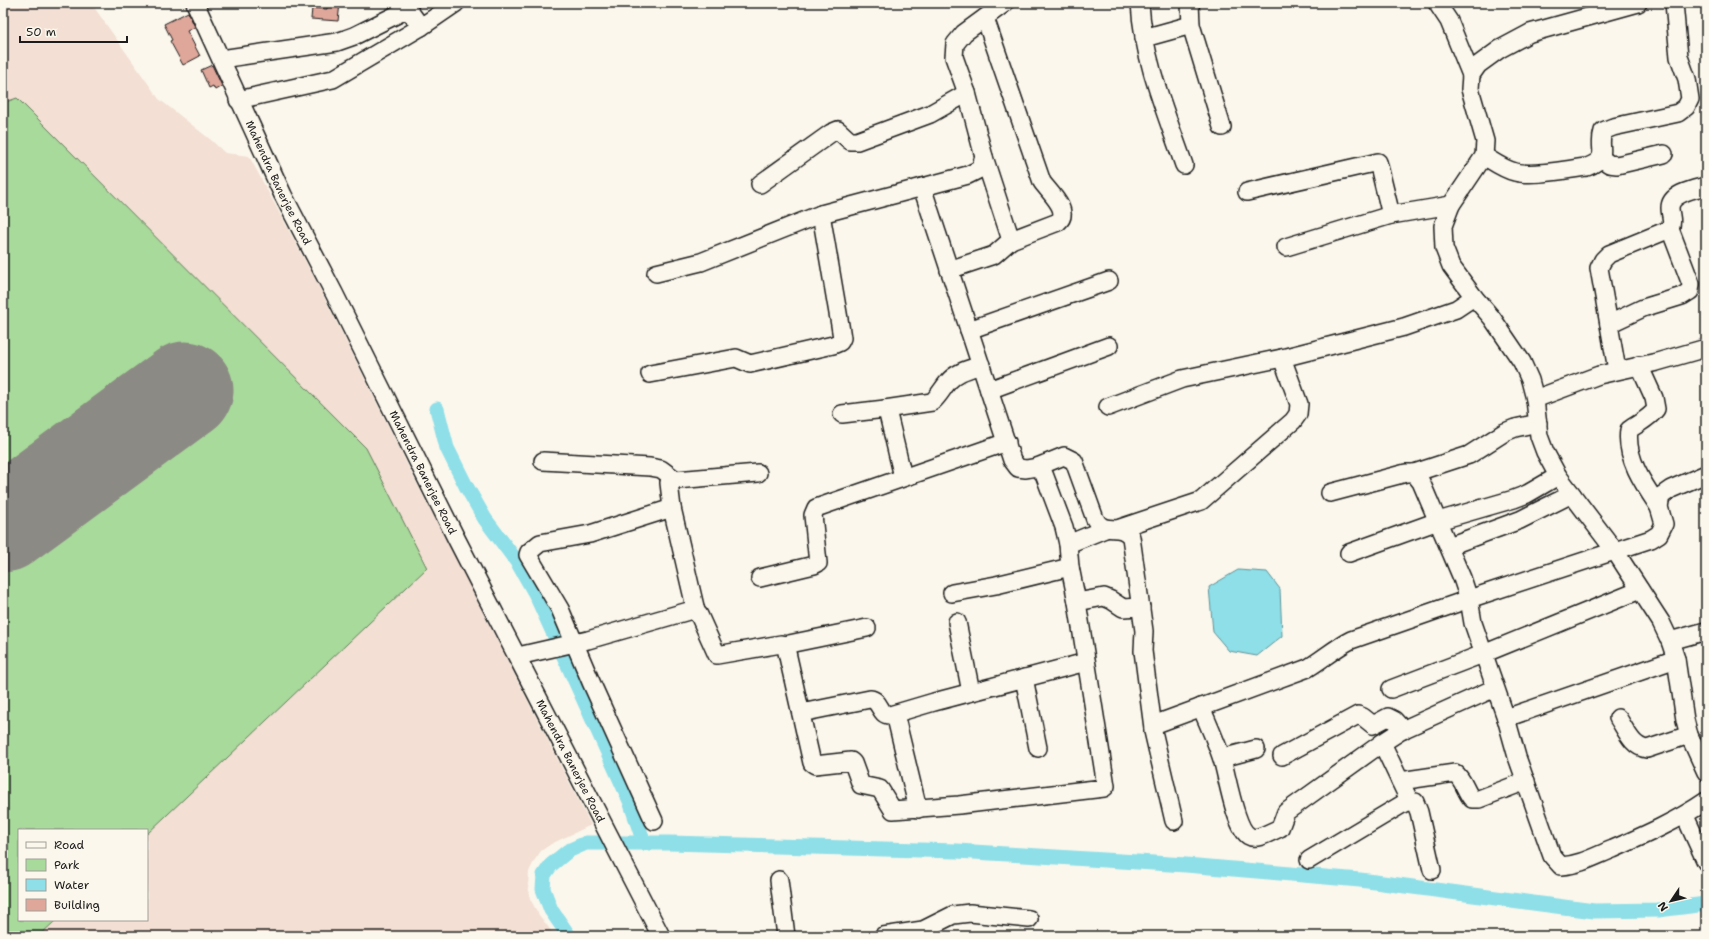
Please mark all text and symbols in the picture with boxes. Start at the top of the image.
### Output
scale bar [20,18,127,44]
text: 50 m [26,24,56,40]
street label: Mahendra Banerjee Road [242,118,315,247]
street label: Mahendra Banerjee Road [386,408,460,537]
street label: Mahendra Banerjee Road [533,697,609,825]
legend [18,829,148,921]
text: Road [54,837,85,853]
text: Park [54,857,80,873]
text: Water [54,877,90,893]
north arrow [1651,881,1691,921]
text: Building [54,897,100,913]
text: N [1654,898,1672,914]

